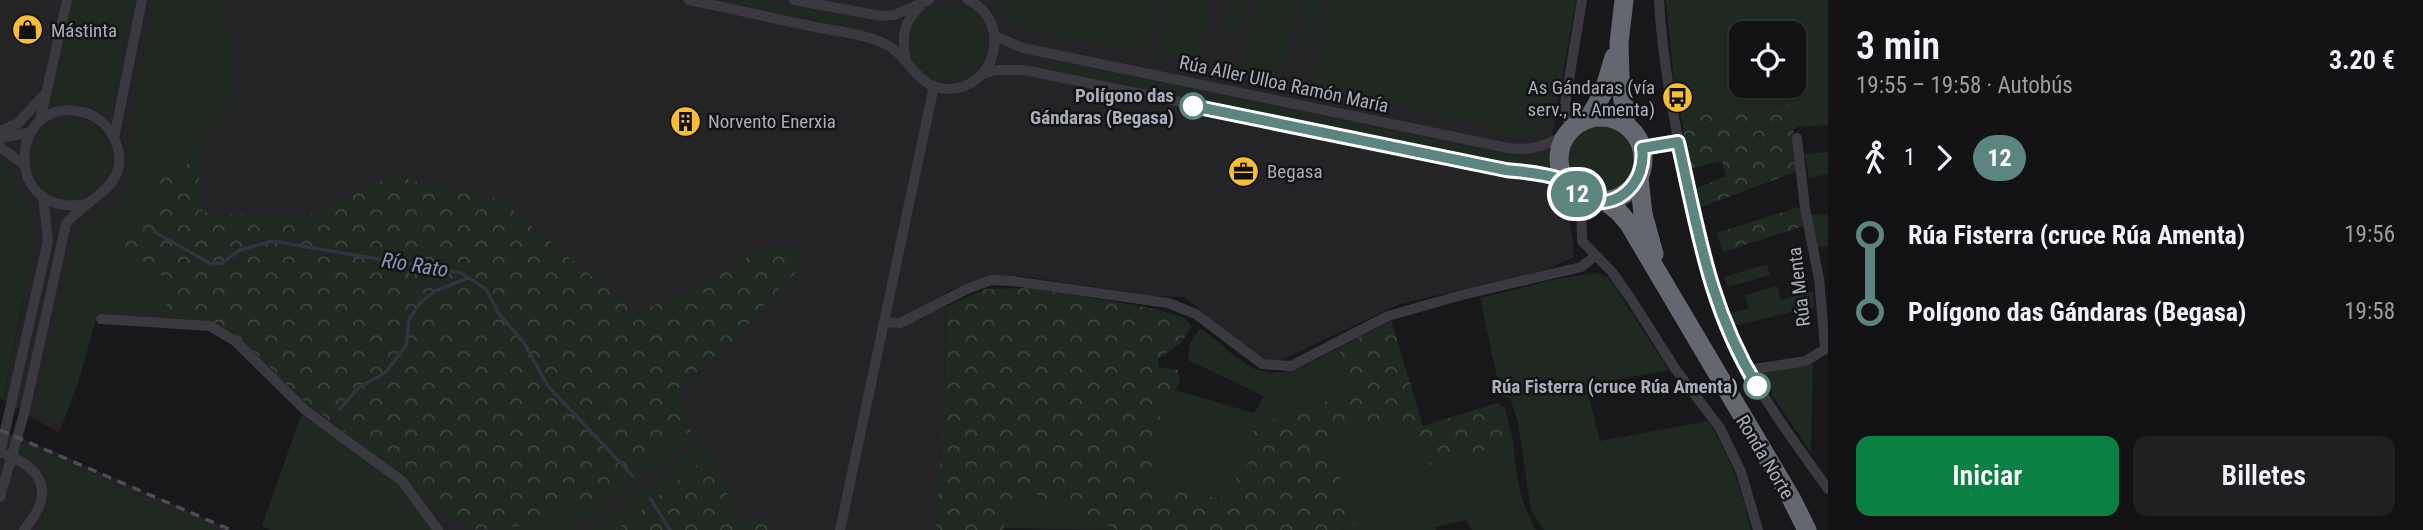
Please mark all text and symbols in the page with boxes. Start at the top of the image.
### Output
shop icon: Mástinta [11,13,45,47]
place label: Mástinta [51,19,117,42]
map controls [1729,21,1806,98]
button: locate [1729,21,1806,98]
text: 3 min [1856,24,1940,68]
text: 3.20 € [2329,45,2395,75]
street label: Rúa Aller Ulloa Ramón María [1177,51,1391,117]
text: 19:55 – 19:58 · Autobús [1856,72,2073,99]
place label: As Gándaras (vía serv., R. Amenta) [1528,76,1655,121]
bus stop icon: As Gándaras (vía serv., R. Amenta) [1661,81,1695,115]
place label: Polígono das Gándaras (Begasa) [1030,84,1174,129]
marker: Polígono das Gándaras (Begasa) [1180,93,1206,119]
building icon: Norvento Enerxia [668,104,702,138]
place label: Norvento Enerxia [708,110,836,133]
icon: walk [1856,139,1894,177]
icon: forward [1925,139,1963,177]
text: 1 [1904,144,1915,171]
text: 12 [1987,144,2012,172]
office icon: Begasa [1227,154,1261,188]
place label: Begasa [1267,160,1323,183]
line badge: 12 [1546,171,1608,217]
text: 12 [1565,180,1589,208]
text: Rúa Fisterra (cruce Rúa Amenta) [1908,220,2245,250]
text: 19:56 [2344,221,2395,248]
street label: Rúa Menta [1783,246,1815,328]
water label: Río Rato [380,248,450,282]
text: Polígono das Gándaras (Begasa) [1908,297,2247,327]
text: 19:58 [2344,298,2395,325]
marker: Rúa Fisterra (cruce Rúa Amenta) [1744,373,1770,399]
place label: Rúa Fisterra (cruce Rúa Amenta) [1492,375,1738,398]
street label: Ronda Norte [1731,411,1799,503]
button: Iniciar [1856,436,2119,516]
button: Billetes [2133,436,2395,516]

